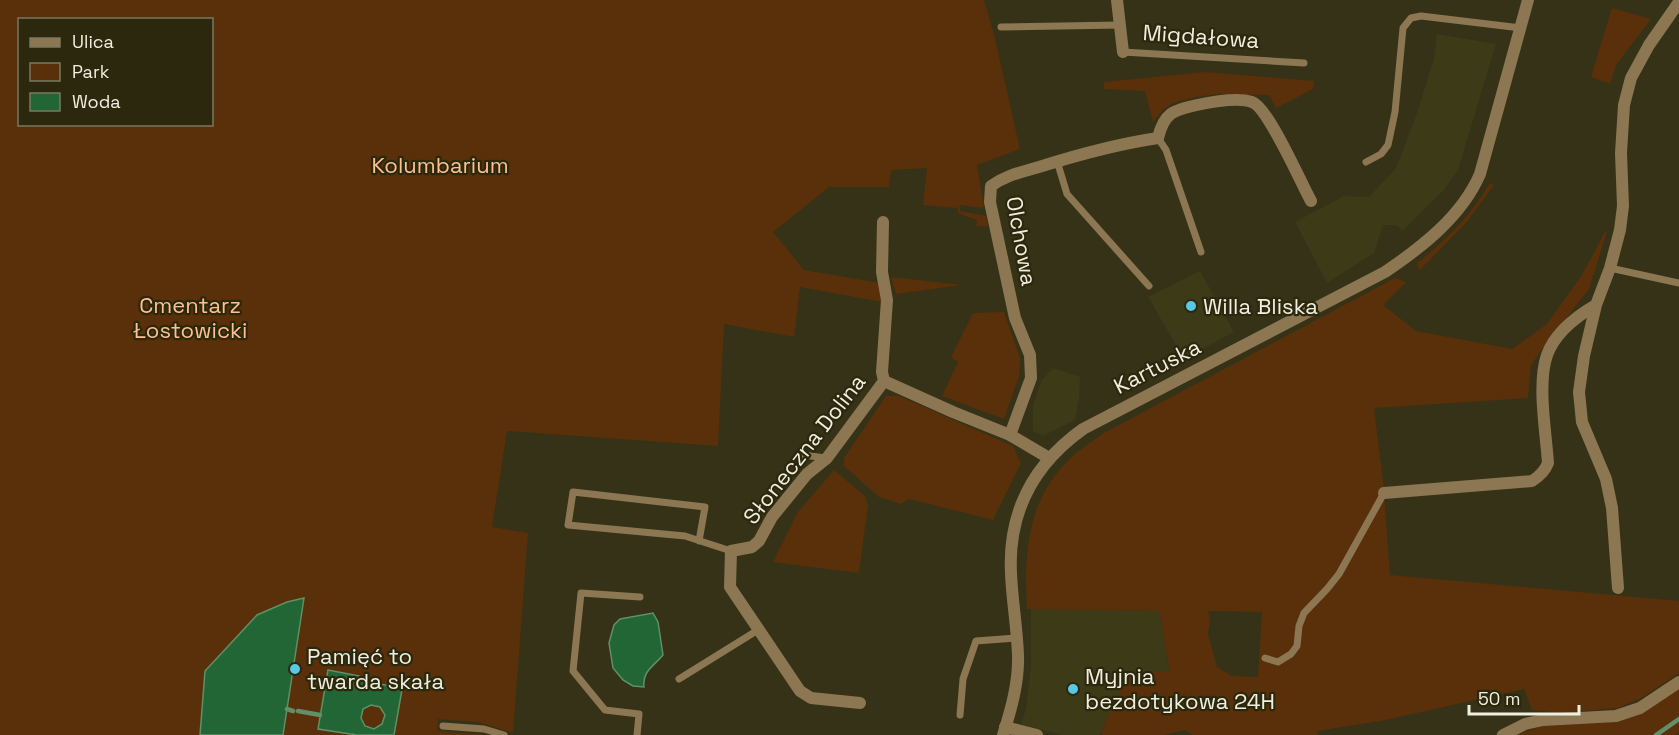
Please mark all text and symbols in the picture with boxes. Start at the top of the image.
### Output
legend [18,18,213,126]
street label: Migdałowa [1142,18,1261,54]
text: Ulica [72,30,114,53]
text: Park [72,60,110,83]
text: Woda [72,90,121,113]
park label: Kolumbarium [371,151,509,179]
street label: Olchowa [1000,194,1044,288]
park label: Cmentarz Łostowicki [133,291,247,344]
place label: Willa Bliska [1203,292,1318,320]
marker: Willa Bliska [1184,299,1198,313]
street label: Kartuska [1109,332,1205,400]
street label: Słoneczna Dolina [737,368,872,530]
place label: Pamięć to twarda skała [307,642,444,695]
marker: Pamięć to twarda skała [288,662,302,676]
place label: Myjnia bezdotykowa 24H [1085,662,1275,715]
scale bar [1469,678,1578,716]
marker: Myjnia bezdotykowa 24H [1066,682,1080,696]
text: 50 m [1478,687,1520,710]

